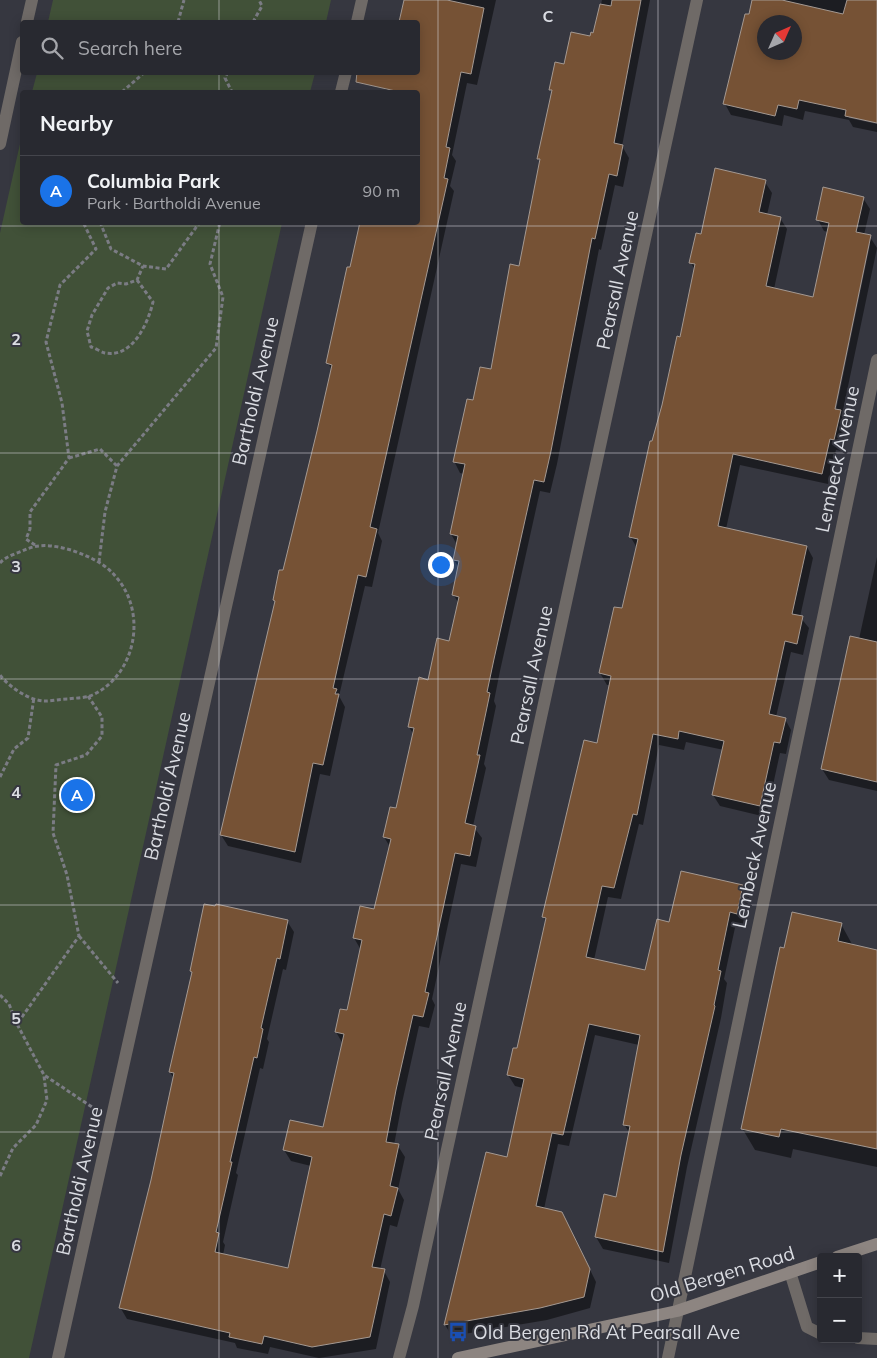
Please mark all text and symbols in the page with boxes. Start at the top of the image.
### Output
text: C [543,6,554,26]
north arrow [757,15,802,60]
search box [20,20,420,75]
icon: search [38,34,66,62]
text: Search here [78,36,182,60]
text: Nearby [40,110,113,136]
text: Columbia Park [87,169,220,193]
text: A [50,181,62,201]
text: 90 m [363,181,400,201]
text: Park · Bartholdi Avenue [87,193,261,213]
street label: Pearsall Avenue [591,208,643,352]
street label: Bartholdi Avenue [226,314,284,468]
text: 2 [11,329,21,349]
street label: Lembeck Avenue [810,383,864,535]
your location [428,552,454,578]
text: 3 [11,556,21,576]
street label: Pearsall Avenue [505,603,557,747]
street label: Bartholdi Avenue [138,709,196,863]
pin: A [61,776,93,814]
street label: Lembeck Avenue [727,779,781,931]
text: 4 [11,782,21,802]
street label: Pearsall Avenue [419,999,471,1143]
text: 5 [11,1008,21,1028]
street label: Bartholdi Avenue [50,1104,108,1258]
text: 6 [11,1235,21,1255]
street label: Old Bergen Road [647,1241,797,1307]
map controls [817,1253,862,1343]
button: + [817,1253,862,1298]
button: − [817,1298,862,1343]
place label: Old Bergen Rd At Pearsall Ave [473,1320,740,1344]
bus stop icon: Old Bergen Rd At Pearsall Ave [447,1321,469,1343]

